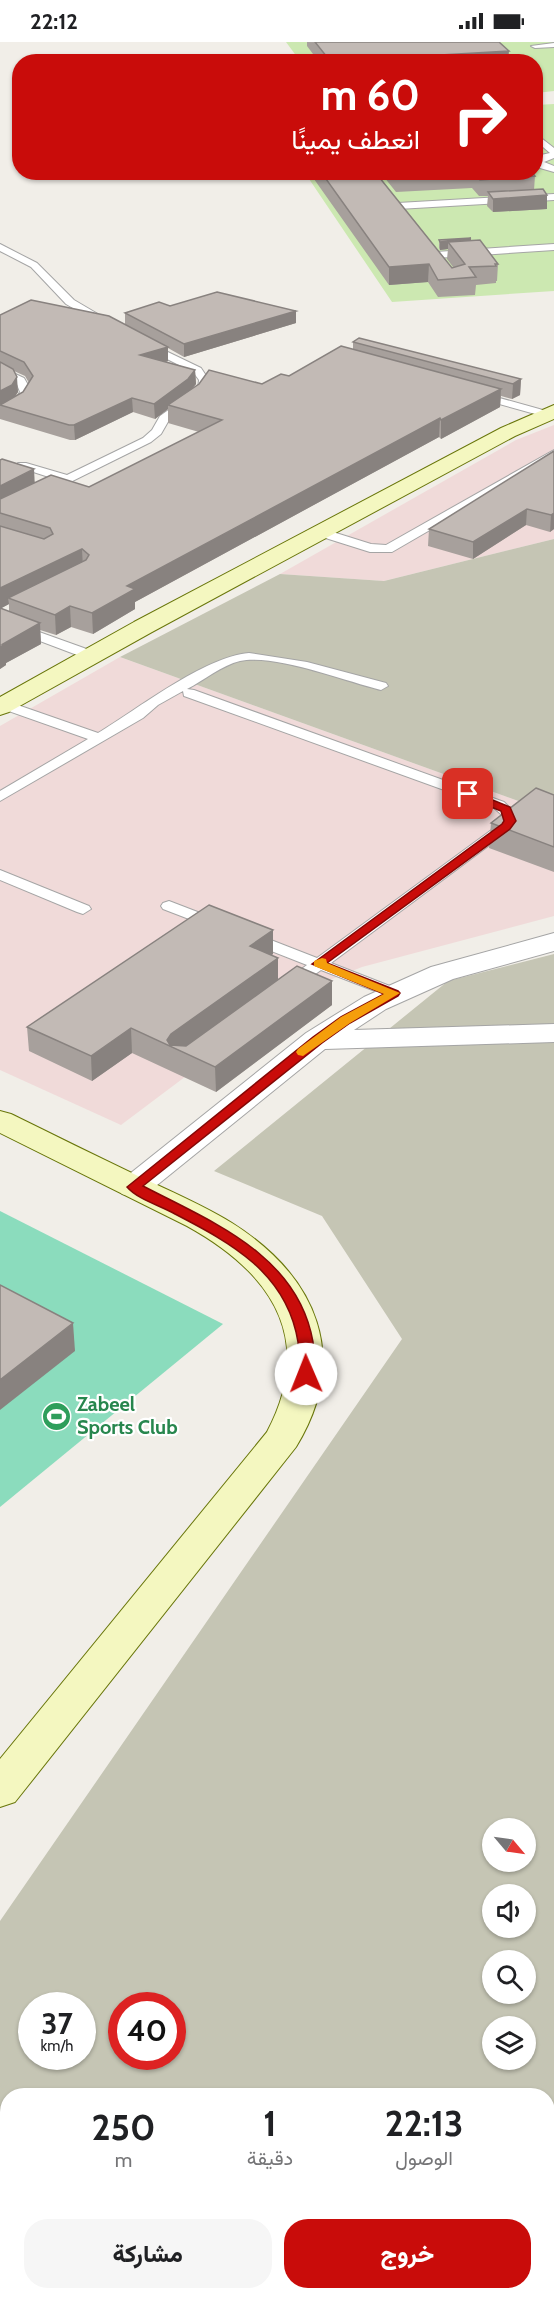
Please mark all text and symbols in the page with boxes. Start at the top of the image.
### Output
text: 22:12 [30,8,78,35]
text: 60 m [321,69,420,121]
icon: right [441,78,519,156]
text: انعطف يمينًا [291,123,420,156]
pin [442,768,493,819]
icon: arrive [451,777,484,810]
position arrow [274,1342,338,1406]
place label: Zabeel Sports Club [77,1392,178,1439]
sports icon: Zabeel Sports Club [40,1400,72,1432]
north arrow [482,1818,536,1872]
map controls [482,1818,536,2070]
button: sound [482,1884,536,1938]
button: search [482,1950,536,2004]
speed limit sign: 40 [108,1992,186,2070]
text: 37 [41,2005,73,2042]
button: layers [482,2016,536,2070]
text: km/h [41,2037,73,2055]
text: 1 [263,2101,277,2145]
text: 22:13 [385,2101,463,2145]
text: 250 [92,2105,155,2149]
text: دقيقة [247,2146,293,2170]
text: الوصول [395,2146,453,2170]
text: m [115,2148,132,2172]
button: مشاركة [24,2219,272,2288]
button: خروج [284,2219,531,2288]

